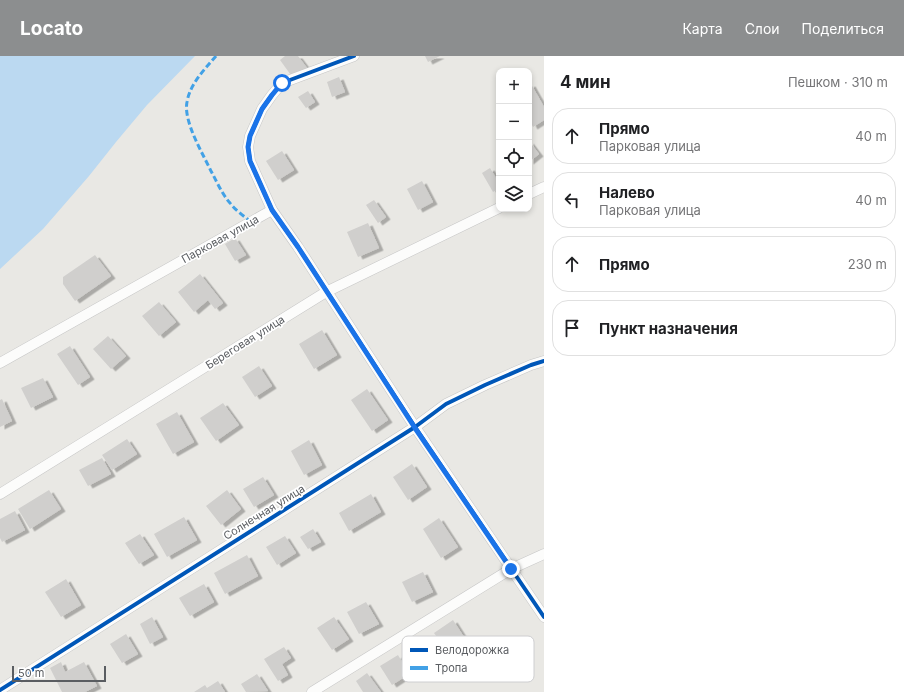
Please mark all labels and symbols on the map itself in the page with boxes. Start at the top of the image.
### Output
route start [273,74,291,92]
street label: Парковая улица [179,212,261,266]
street label: Береговая улица [203,312,287,372]
street label: Солнечная улица [221,481,307,543]
route end [502,560,520,578]
legend [402,636,534,682]
text: Велодорожка [435,643,509,657]
text: Тропа [435,661,467,675]
scale bar [12,664,106,683]

